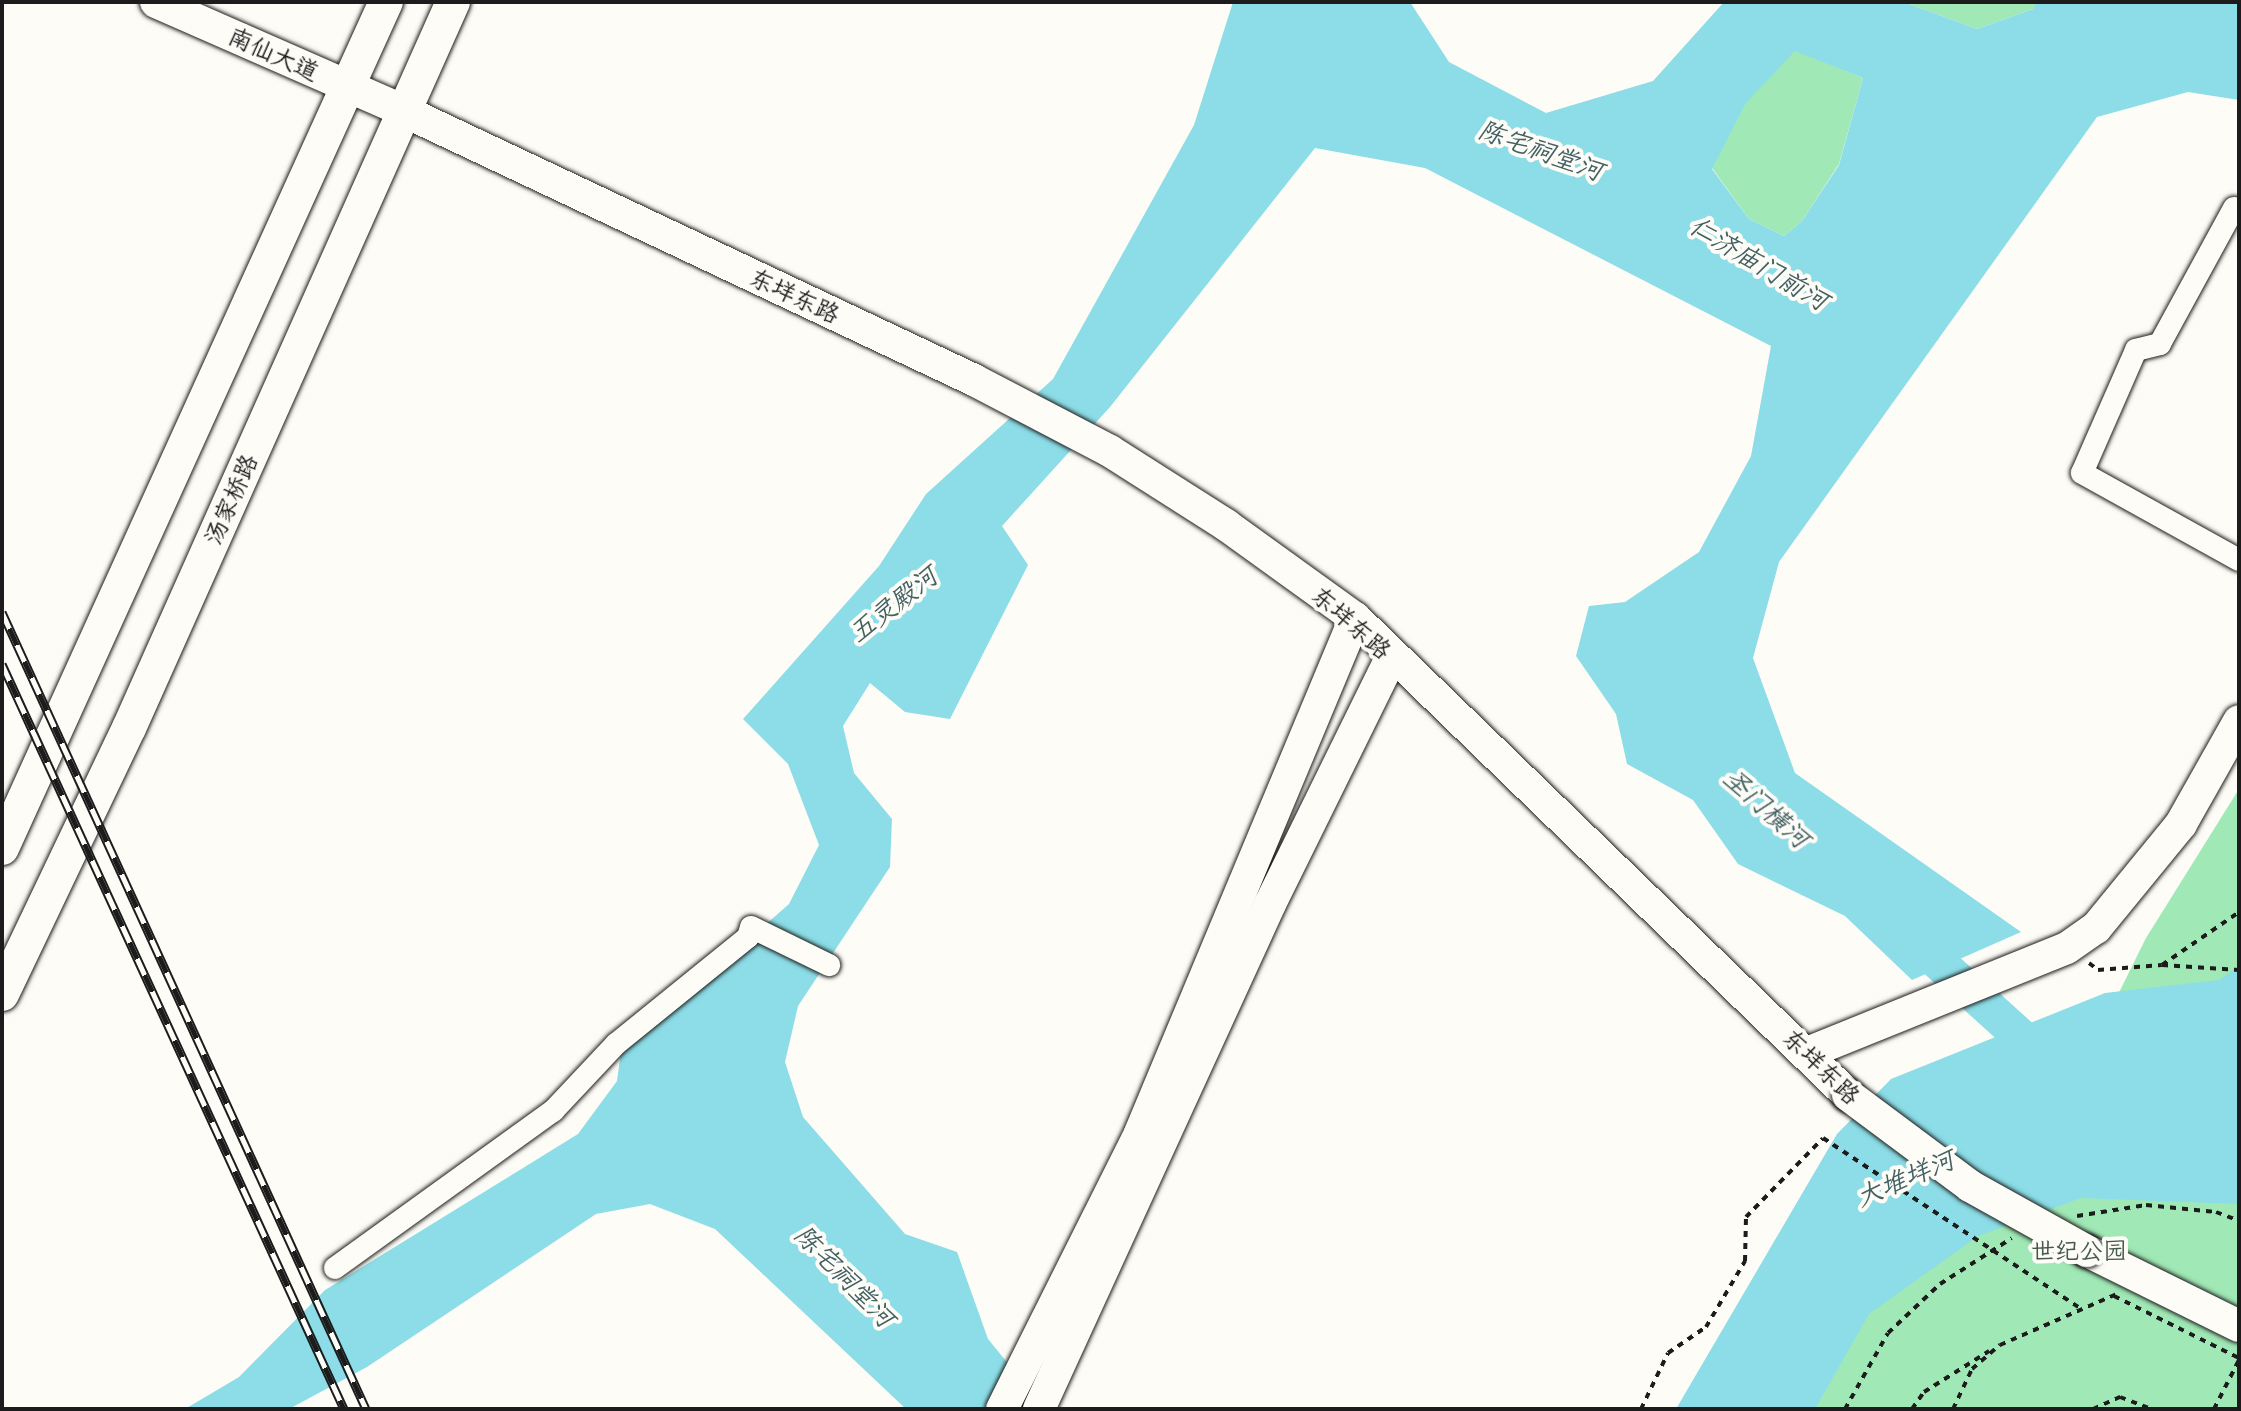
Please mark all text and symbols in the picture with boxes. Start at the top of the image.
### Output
street label: 南仙大道 [224,20,324,86]
water label: 陈宅祠堂河 [1475,113,1607,187]
water label: 仁济庙门前河 [1684,209,1834,317]
street label: 东垟东路 [745,262,845,328]
street label: 汤家桥路 [197,449,263,549]
water label: 五灵殿河 [842,560,944,648]
street label: 东垟东路 [1306,580,1398,664]
water label: 圣门横河 [1718,762,1816,854]
street label: 东垟东路 [1777,1022,1867,1110]
water label: 大堆垟河 [1851,1143,1959,1213]
water label: 陈宅祠堂河 [789,1218,901,1334]
park label: 世纪公园 [2031,1236,2127,1264]

